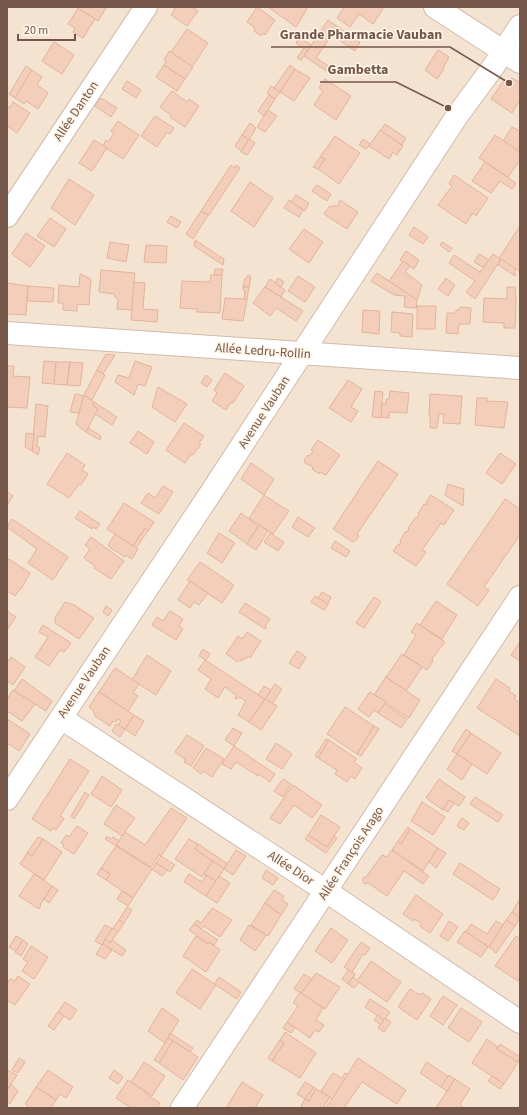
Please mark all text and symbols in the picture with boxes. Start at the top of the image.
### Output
scale bar [18,16,75,42]
callout: Grande Pharmacie Vauban [271,21,450,47]
text: 20 m [24,22,48,39]
text: Grande Pharmacie Vauban [280,25,442,45]
callout: Gambetta [320,56,396,82]
text: Gambetta [328,60,388,80]
street label: Allée Danton [49,77,103,145]
street label: Allée Ledru-Rollin [215,339,311,363]
street label: Avenue Vauban [234,372,294,452]
street label: Avenue Vauban [53,642,115,722]
street label: Allée François Arago [314,803,388,903]
street label: Allée Dior [264,846,318,890]

